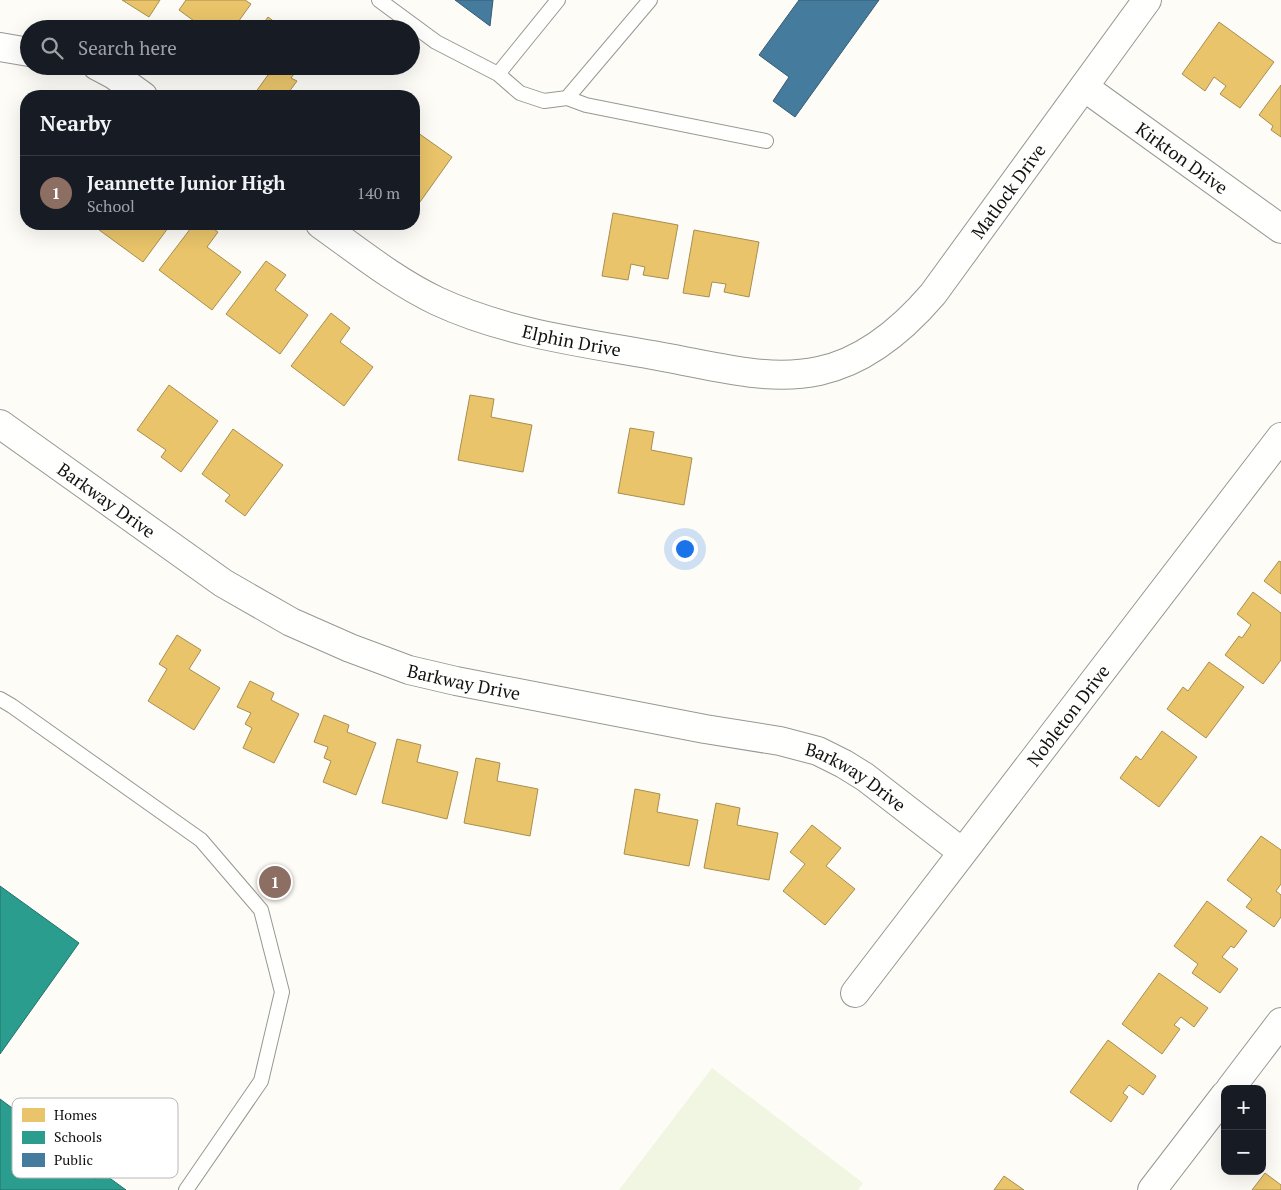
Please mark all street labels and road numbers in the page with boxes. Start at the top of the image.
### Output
street label: Kirkton Drive [1131,116,1233,199]
street label: Matlock Drive [965,139,1051,243]
street label: Elphin Drive [520,319,623,361]
street label: Barkway Drive [53,457,160,543]
street label: Barkway Drive [405,658,523,705]
street label: Nobleton Drive [1021,659,1115,771]
street label: Barkway Drive [803,736,911,816]

